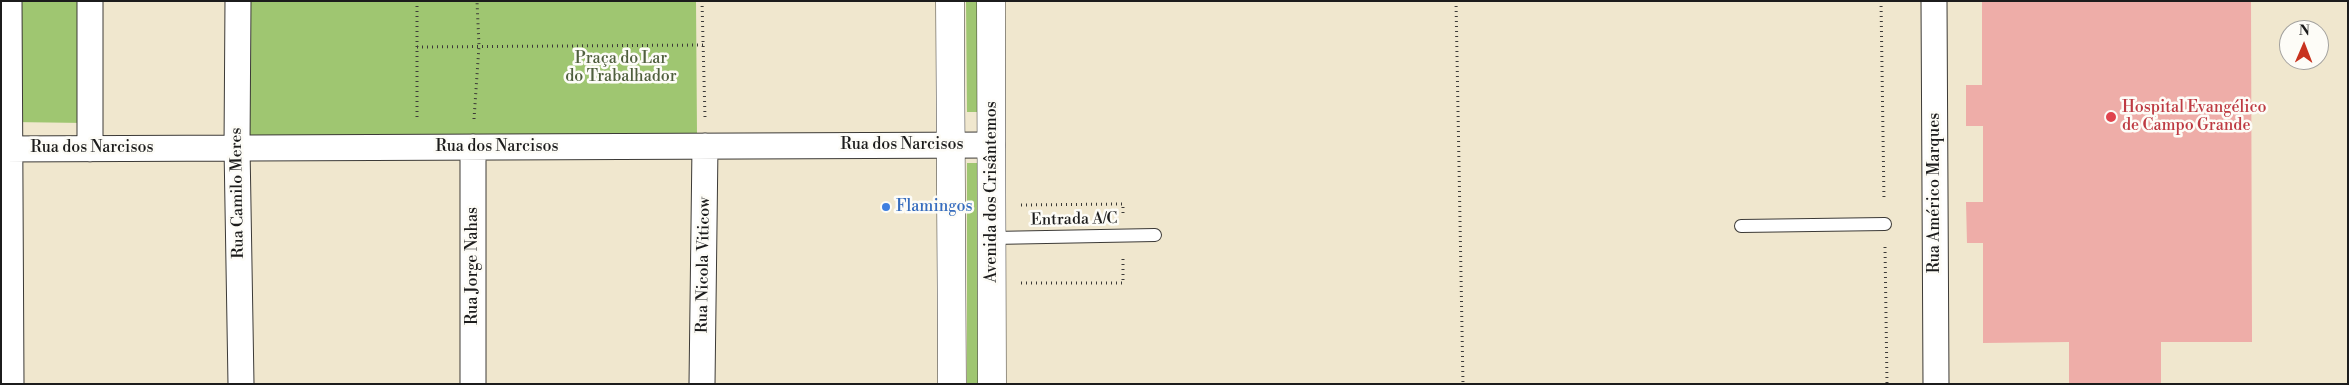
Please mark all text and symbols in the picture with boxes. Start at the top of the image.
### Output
north arrow [2279,20,2329,70]
text: N [2299,22,2310,40]
park label: Praça do Lar do Trabalhador [565,49,677,87]
place label: Hospital Evangélico de Campo Grande [2122,98,2267,136]
street label: Avenida dos Crisântemos [982,101,1002,283]
marker: Hospital Evangélico de Campo Grande [2104,110,2118,124]
street label: Rua Américo Marques [1925,113,1945,273]
street label: Rua Camilo Meres [227,127,249,259]
street label: Rua dos Narcisos [841,135,963,155]
street label: Rua dos Narcisos [436,137,558,157]
street label: Rua dos Narcisos [31,138,153,158]
street label: Rua Nicola Viticow [693,197,715,333]
place label: Flamingos [896,197,972,217]
marker: Flamingos [880,201,892,213]
street label: Rua Jorge Nahas [463,207,483,325]
street label: Entrada A/C [1030,210,1118,230]

